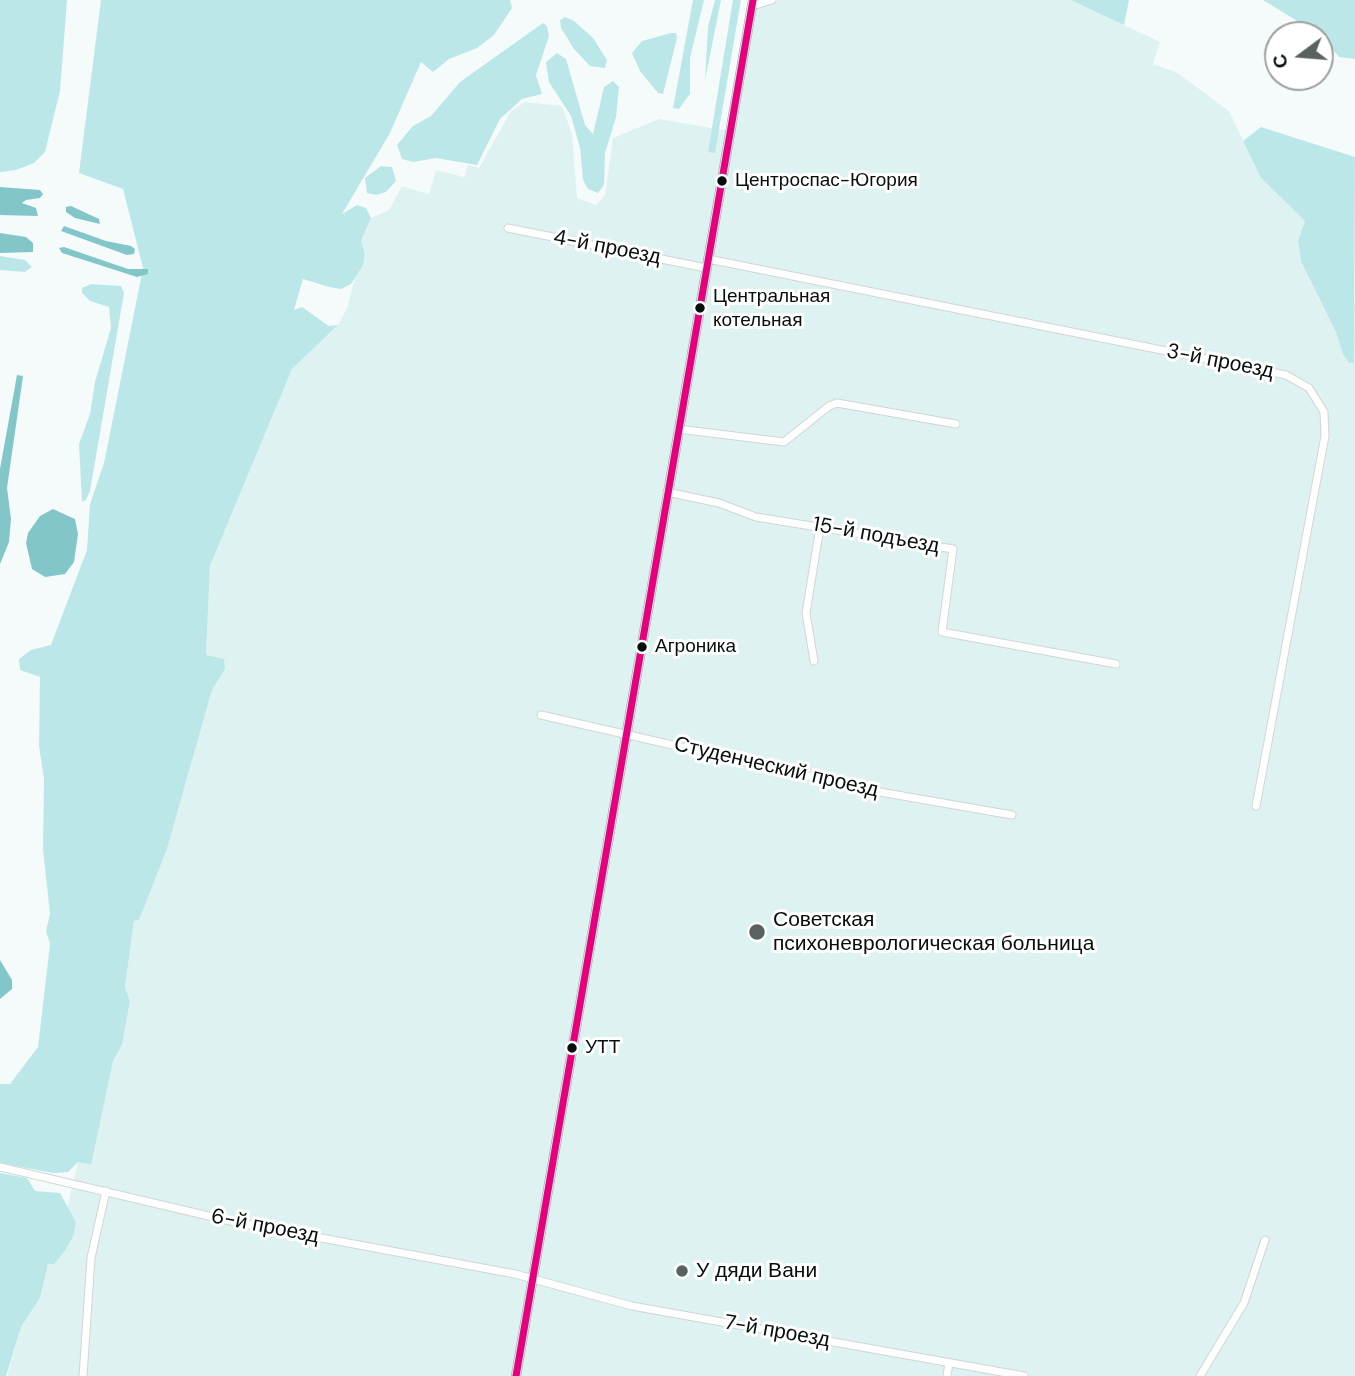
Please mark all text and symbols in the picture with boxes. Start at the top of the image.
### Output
north arrow [1264,21,1334,91]
text: С [1266,51,1294,71]
place label: Центроспас-Югория [735,170,918,192]
marker: Центроспас-Югория [715,174,729,188]
street label: 4-й проезд [551,225,663,271]
place label: Центральная котельная [713,286,830,330]
marker: Центральная котельная [693,301,707,315]
street label: 3-й проезд [1164,339,1276,385]
street label: 15-й подъезд [811,512,941,560]
place label: Агроника [655,636,736,658]
marker: Агроника [635,640,649,654]
street label: Студенческий проезд [671,732,881,804]
place label: Советская психоневрологическая больница [773,907,1094,957]
marker: Советская психоневрологическая больница [747,922,767,942]
place label: УТТ [585,1037,620,1059]
marker: УТТ [565,1041,579,1055]
street label: 6-й проезд [209,1204,321,1250]
place label: У дяди Вани [696,1258,817,1284]
marker: У дяди Вани [674,1263,690,1279]
street label: 7-й проезд [722,1310,832,1354]

